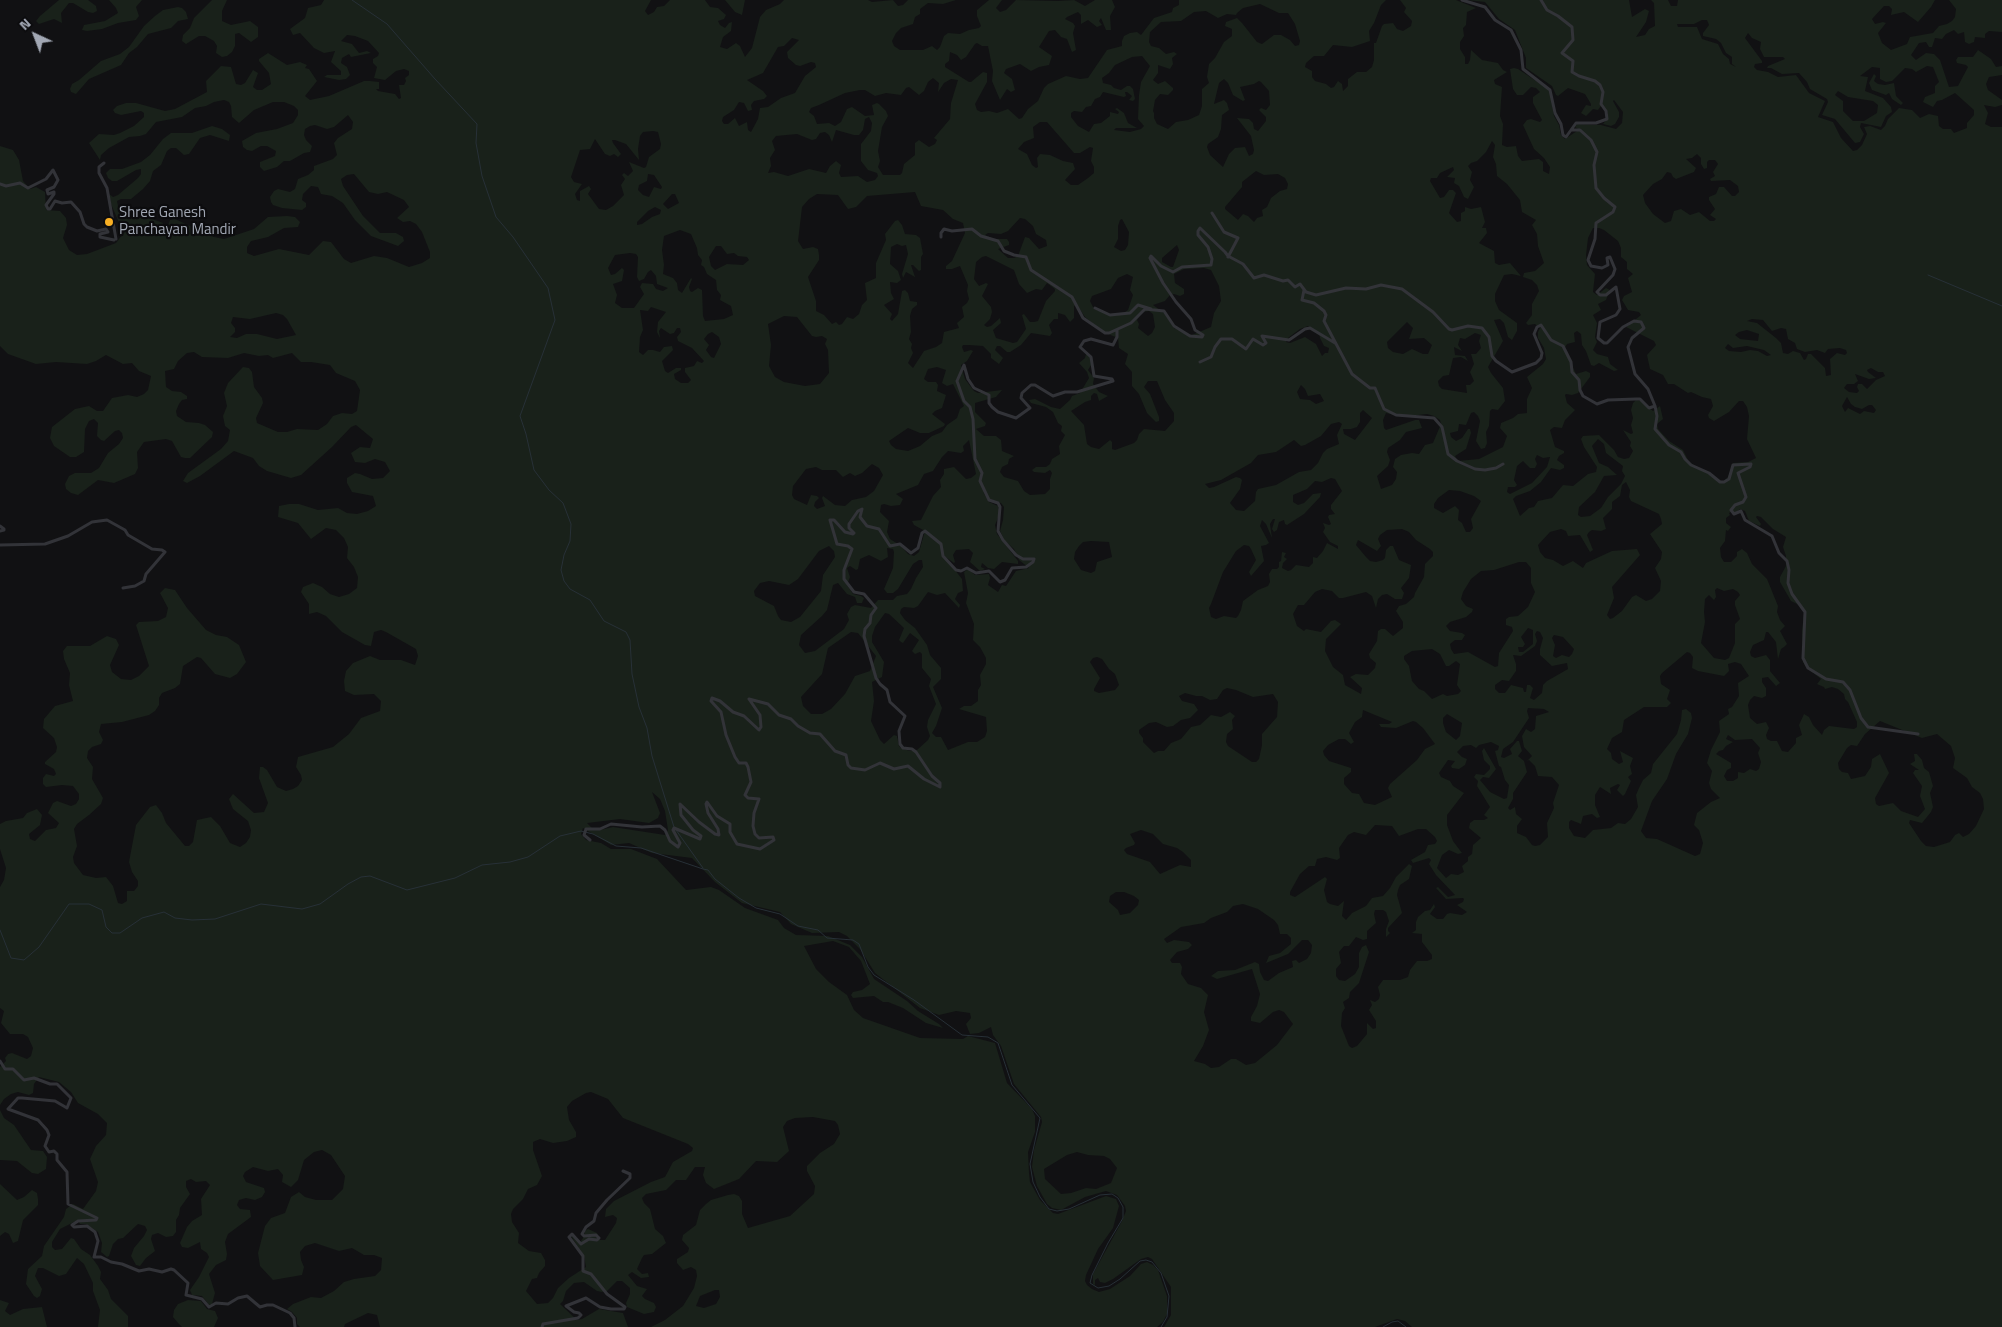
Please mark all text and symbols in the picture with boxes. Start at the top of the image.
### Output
north arrow [10,10,60,60]
text: N [14,13,35,35]
place label: Shree Ganesh Panchayan Mandir [119,204,236,239]
marker: Shree Ganesh Panchayan Mandir [103,216,115,228]

